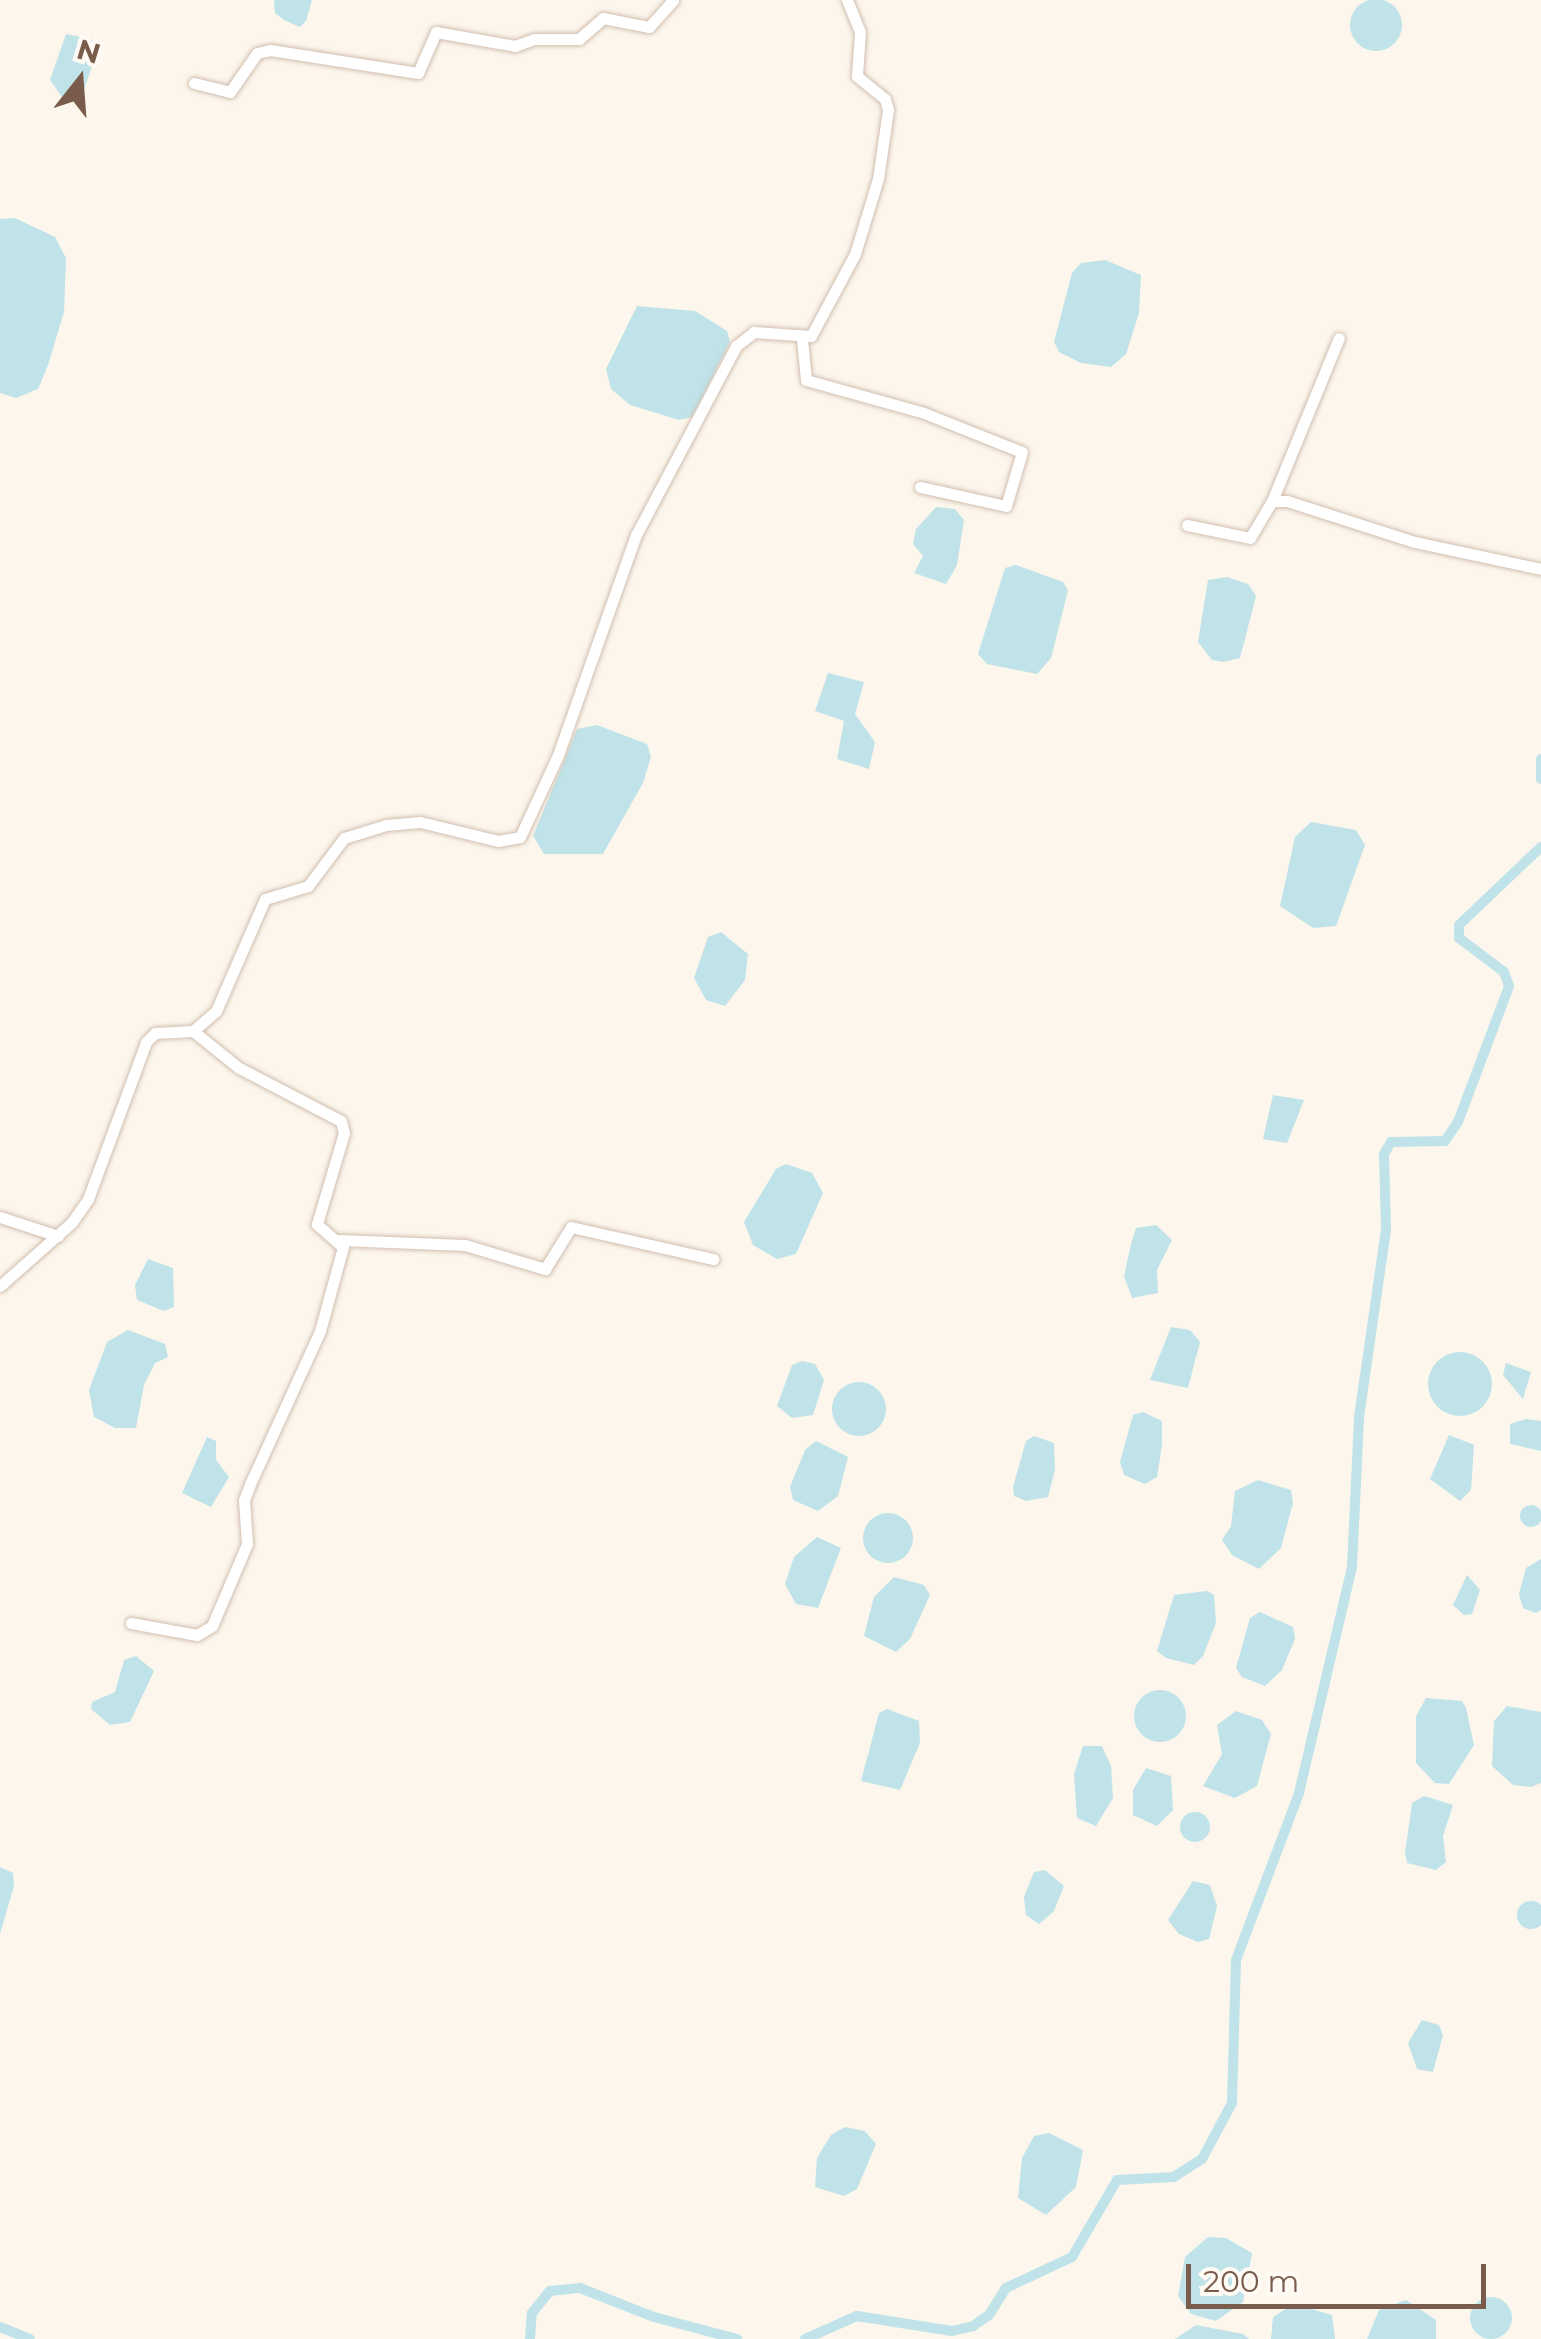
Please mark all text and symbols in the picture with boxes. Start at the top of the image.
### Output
north arrow [30,30,130,130]
text: N [73,32,105,71]
scale bar [1191,2244,1491,2306]
text: 200 m [1203,2263,1299,2300]

